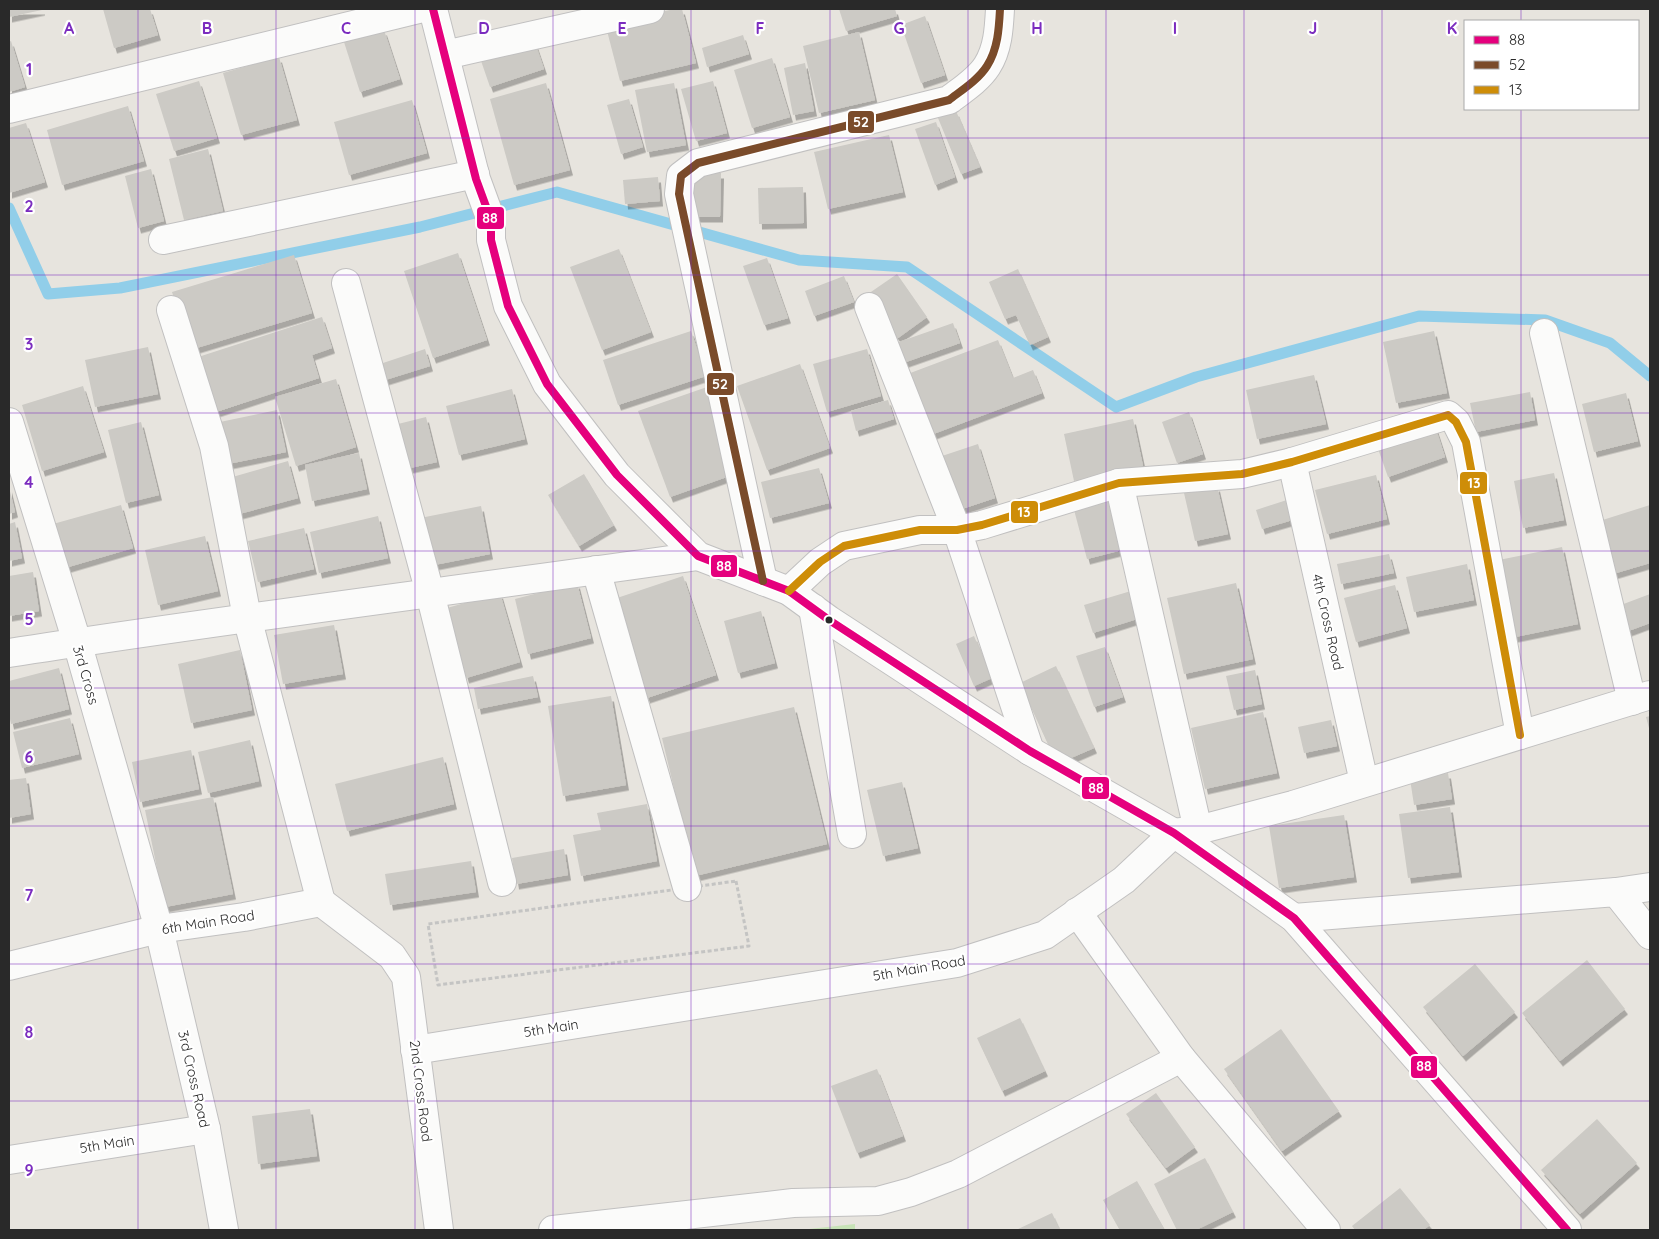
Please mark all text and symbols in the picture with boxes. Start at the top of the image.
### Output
text: A [64,18,75,38]
text: B [202,18,212,38]
text: C [341,18,351,38]
text: D [478,18,490,38]
text: E [617,18,627,38]
text: F [756,18,765,38]
text: G [893,18,905,38]
text: H [1031,18,1043,38]
text: I [1173,18,1177,38]
text: J [1309,18,1317,38]
text: K [1447,18,1457,38]
legend [1464,20,1639,110]
text: 88 [1509,30,1525,49]
text: 52 [1509,55,1526,74]
text: 1 [26,59,32,79]
text: 13 [1509,80,1523,99]
line badge: 52 [847,110,875,134]
text: 52 [853,113,869,131]
text: 2 [24,196,34,216]
line badge: 88 [476,206,505,230]
text: 88 [482,209,498,227]
text: 3 [25,334,33,354]
line badge: 52 [706,372,735,396]
text: 52 [712,375,728,393]
line badge: 13 [1459,471,1488,495]
text: 4 [24,472,34,492]
text: 13 [1468,474,1480,492]
line badge: 13 [1010,500,1039,524]
text: 13 [1018,503,1030,521]
line badge: 88 [710,554,738,578]
text: 88 [716,557,732,575]
street label: 4th Cross Road [1308,572,1348,672]
text: 5 [24,609,34,629]
unlabelled marker [824,615,834,625]
street label: 3rd Cross [69,643,103,707]
text: 6 [25,747,34,767]
line badge: 88 [1081,776,1110,800]
text: 88 [1088,779,1104,797]
text: 7 [25,885,34,905]
street label: 6th Main Road [160,906,256,938]
street label: 5th Main Road [871,951,967,985]
street label: 5th Main [522,1015,580,1041]
text: 8 [25,1022,34,1042]
street label: 3rd Cross Road [174,1029,214,1129]
street label: 2nd Cross Road [406,1039,436,1143]
line badge: 88 [1410,1055,1438,1079]
text: 88 [1416,1057,1432,1075]
street label: 5th Main [78,1131,136,1157]
text: 9 [24,1160,34,1180]

